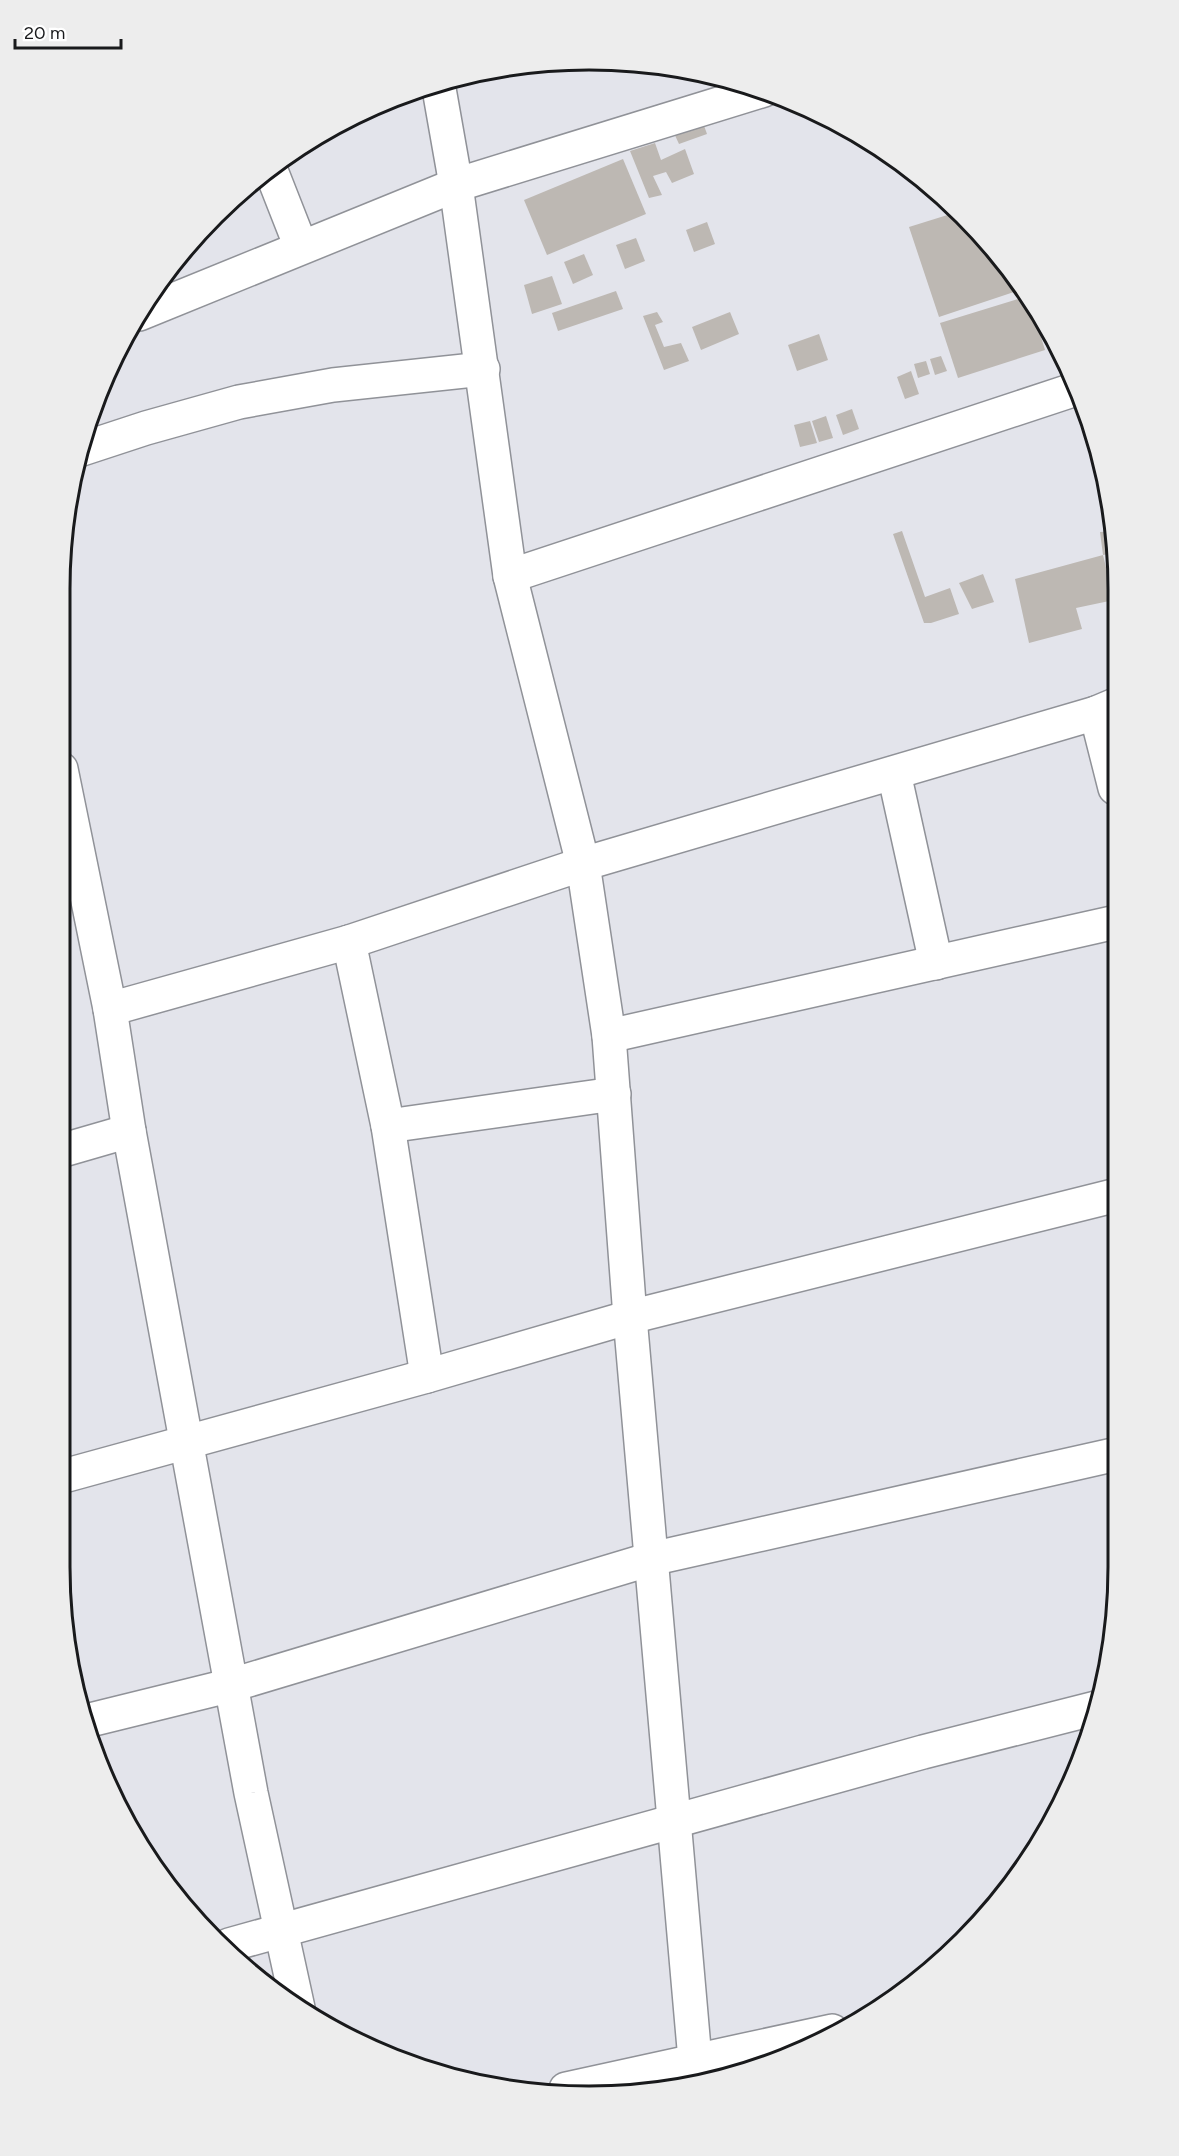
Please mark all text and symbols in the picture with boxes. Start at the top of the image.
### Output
scale bar [15,12,122,50]
text: 20 m [24,22,65,44]

